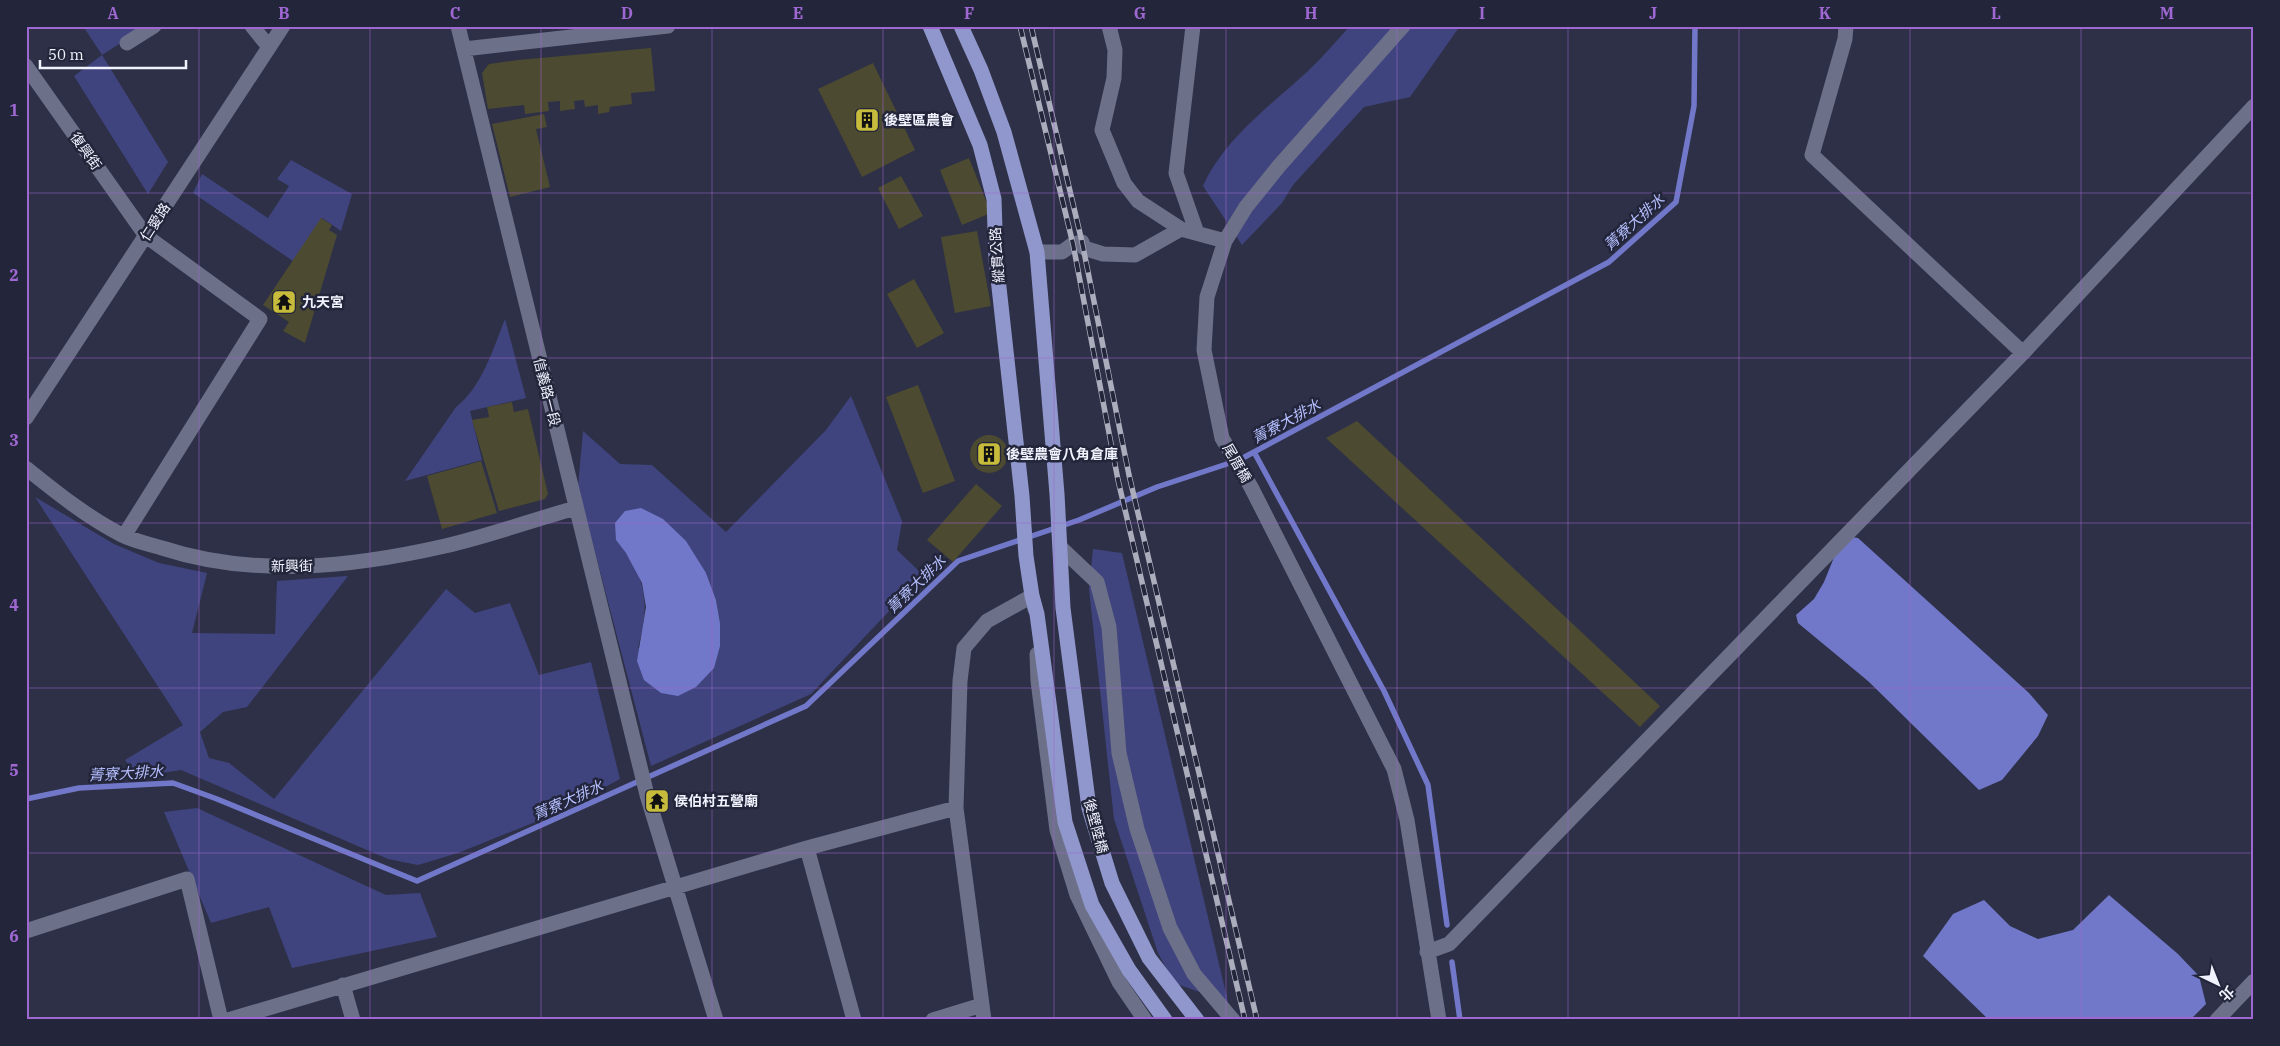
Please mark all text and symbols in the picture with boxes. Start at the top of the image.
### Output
text: A [107,3,119,23]
text: B [278,3,290,23]
text: C [450,3,460,23]
text: D [621,3,633,23]
text: E [793,3,803,23]
text: F [964,3,974,23]
text: G [1134,3,1146,23]
text: H [1305,3,1318,23]
text: I [1479,3,1485,23]
text: J [1649,3,1657,23]
text: K [1819,3,1832,23]
text: L [1991,3,2001,23]
text: M [2160,3,2174,23]
scale bar [40,38,186,70]
text: 50 m [48,45,84,64]
text: 1 [9,100,19,120]
building icon: 後壁區農會 [854,107,880,133]
place label: 後壁區農會 [884,111,954,129]
street label: 復興街 [67,129,105,173]
water label: 菁寮大排水 [1600,189,1669,254]
street label: 仁愛路 [136,199,174,245]
street label: 縱貫公路 [986,226,1008,284]
text: 2 [9,265,19,285]
temple icon: 九天宮 [271,289,297,315]
place label: 九天宮 [302,293,344,311]
street label: 信義路一段 [530,356,564,428]
water label: 菁寮大排水 [1248,395,1324,447]
text: 3 [9,430,19,450]
street label: 尾厝橋 [1219,440,1255,486]
building icon: 後壁農會八角倉庫 [976,441,1002,467]
place label: 後壁農會八角倉庫 [1006,445,1118,463]
water label: 菁寮大排水 [882,550,950,617]
street label: 新興街 [271,557,313,575]
text: 4 [9,595,19,615]
text: 5 [9,760,19,780]
water label: 菁寮大排水 [88,761,165,784]
water label: 菁寮大排水 [530,776,607,824]
temple icon: 侯伯村五營廟 [644,788,670,814]
place label: 侯伯村五營廟 [674,792,758,810]
street label: 後壁陸橋 [1080,797,1112,855]
text: 6 [9,926,19,946]
north arrow [2192,958,2242,1008]
text: 北 [2216,982,2238,1005]

